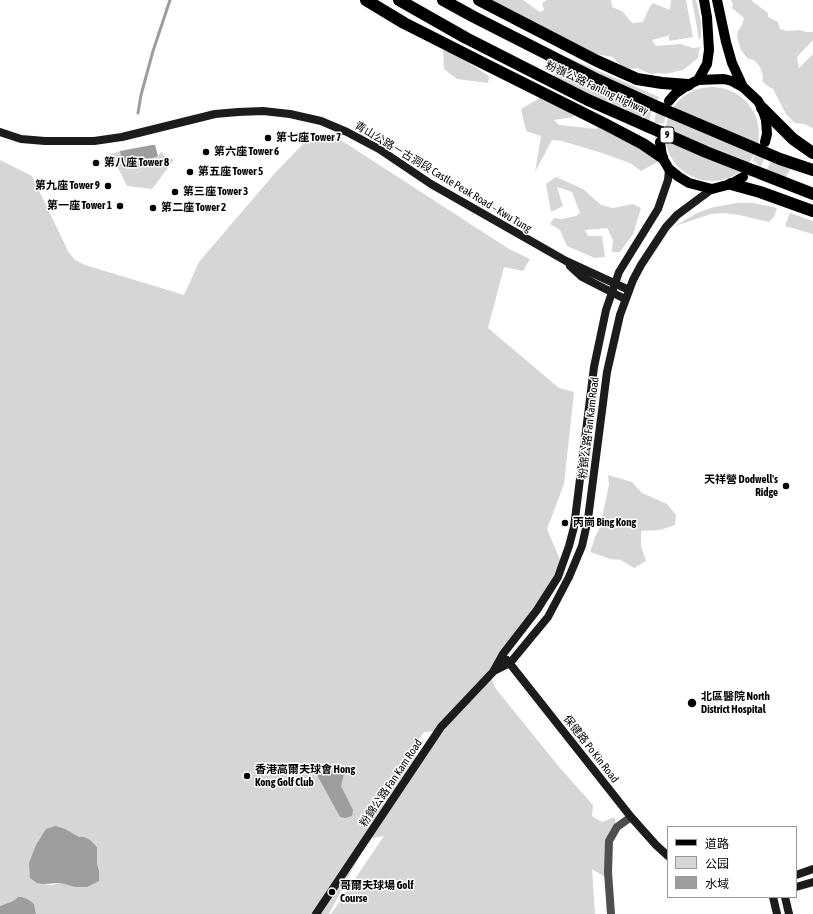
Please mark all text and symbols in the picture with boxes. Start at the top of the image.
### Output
street label: 粉嶺公路 Fanling Highway [543,58,651,118]
street label: 青山公路－古洞段 Castle Peak Road – Kwu Tung [352,119,534,235]
road number: 9 [660,127,674,143]
place label: 第七座 Tower 7 [276,131,341,145]
marker: 第七座 Tower 7 [263,133,273,143]
place label: 第六座 Tower 6 [214,145,279,159]
marker: 第六座 Tower 6 [201,147,211,157]
place label: 第八座 Tower 8 [104,156,169,170]
marker: 第八座 Tower 8 [91,158,101,168]
place label: 第五座 Tower 5 [198,165,263,179]
marker: 第五座 Tower 5 [185,167,195,177]
place label: 第九座 Tower 9 [35,179,100,193]
marker: 第九座 Tower 9 [103,181,113,191]
place label: 第三座 Tower 3 [183,185,248,199]
marker: 第三座 Tower 3 [170,187,180,197]
place label: 第一座 Tower 1 [47,199,112,213]
marker: 第一座 Tower 1 [115,201,125,211]
place label: 第二座 Tower 2 [161,201,226,215]
marker: 第二座 Tower 2 [148,203,158,213]
street label: 粉錦公路 Fan Kam Road [576,376,602,480]
place label: 天祥營 Dodwell's Ridge [704,473,778,499]
marker: 天祥營 Dodwell's Ridge [781,481,791,491]
place label: 丙崗 Bing Kong [573,516,636,530]
marker: 丙崗 Bing Kong [560,518,570,528]
place label: 北區醫院 North District Hospital [701,690,770,716]
marker: 北區醫院 North District Hospital [686,697,698,709]
street label: 保健路 Po Kin Road [560,713,622,785]
street label: 粉錦公路 Fan Kam Road [357,737,425,829]
place label: 香港高爾夫球會 Hong Kong Golf Club [255,763,355,789]
marker: 香港高爾夫球會 Hong Kong Golf Club [242,771,252,781]
legend [667,826,797,898]
text: 道路 [705,837,729,851]
text: 公园 [705,857,729,871]
text: 水域 [705,877,729,891]
place label: 哥爾夫球場 Golf Course [340,879,413,905]
marker: 哥爾夫球場 Golf Course [327,887,337,897]

